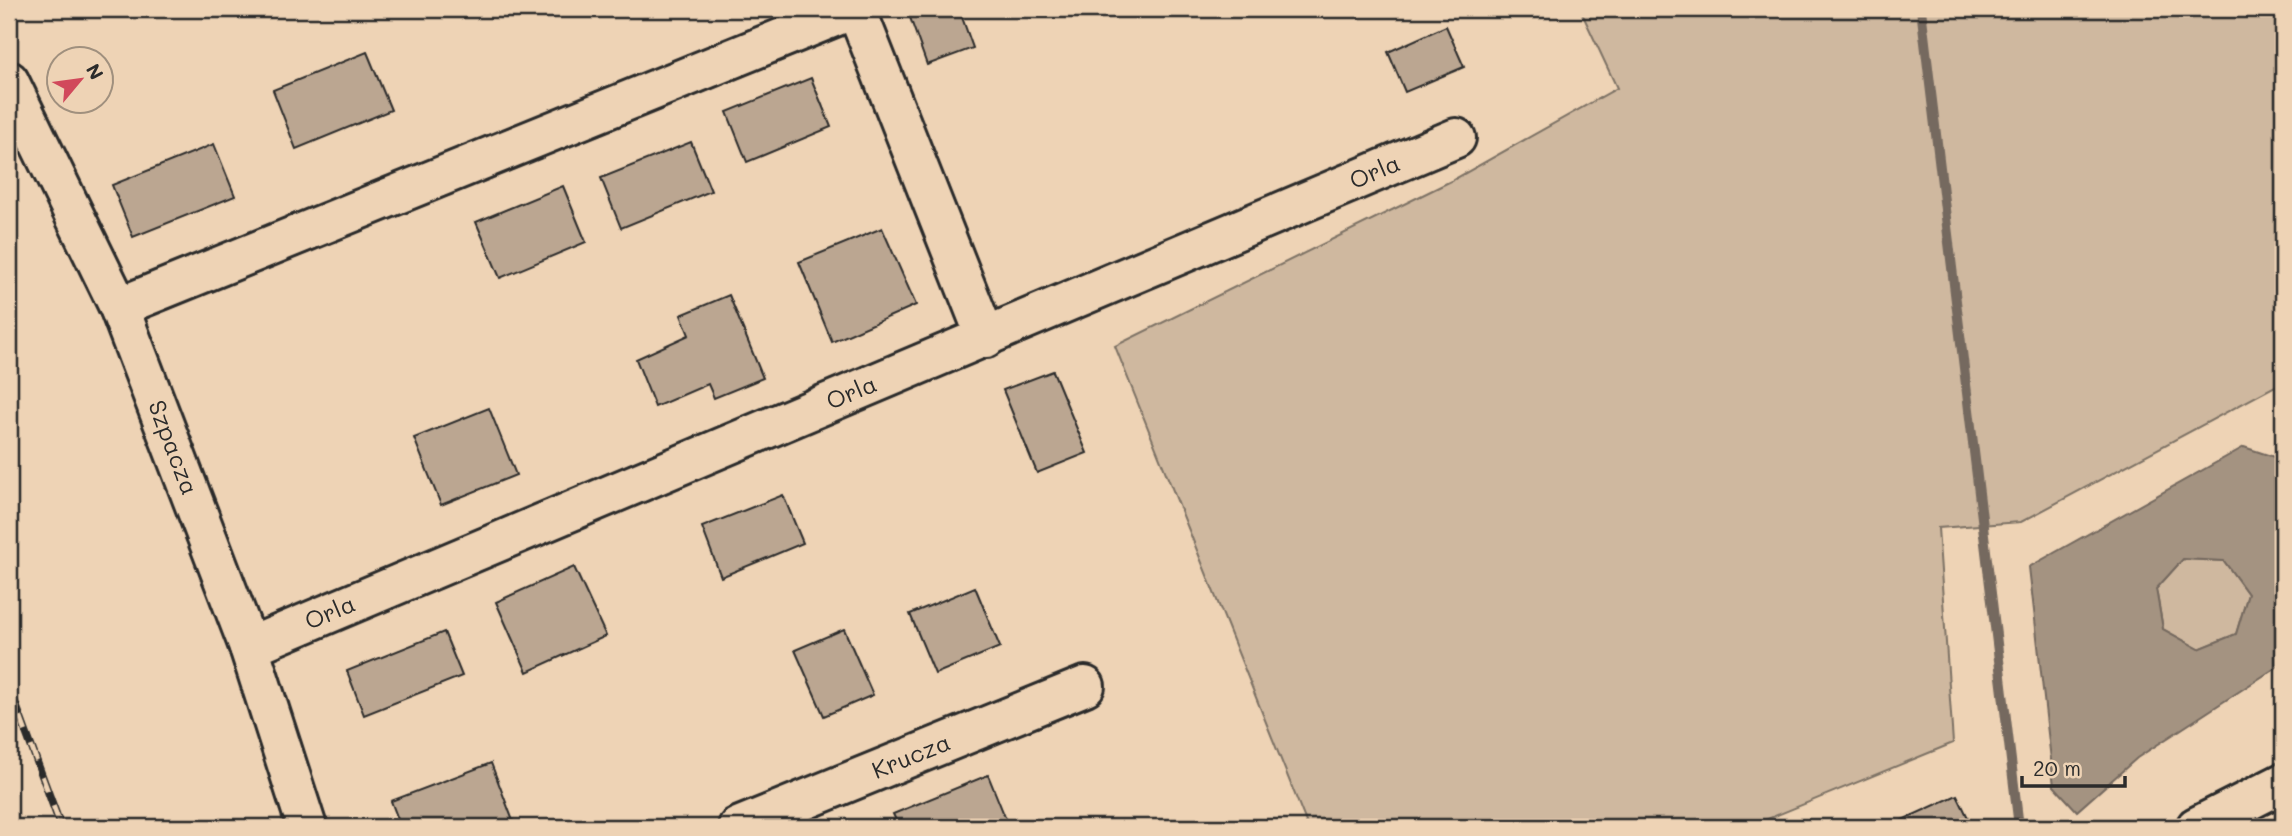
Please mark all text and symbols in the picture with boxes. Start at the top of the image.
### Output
north arrow [46,46,116,116]
text: N [81,59,110,84]
street label: Orla [1344,146,1404,195]
street label: Orla [821,367,881,416]
street label: Szpacza [142,395,206,499]
street label: Orla [299,587,360,636]
street label: Krucza [867,725,955,785]
scale bar [2022,745,2126,789]
text: 20 m [2033,754,2081,781]

